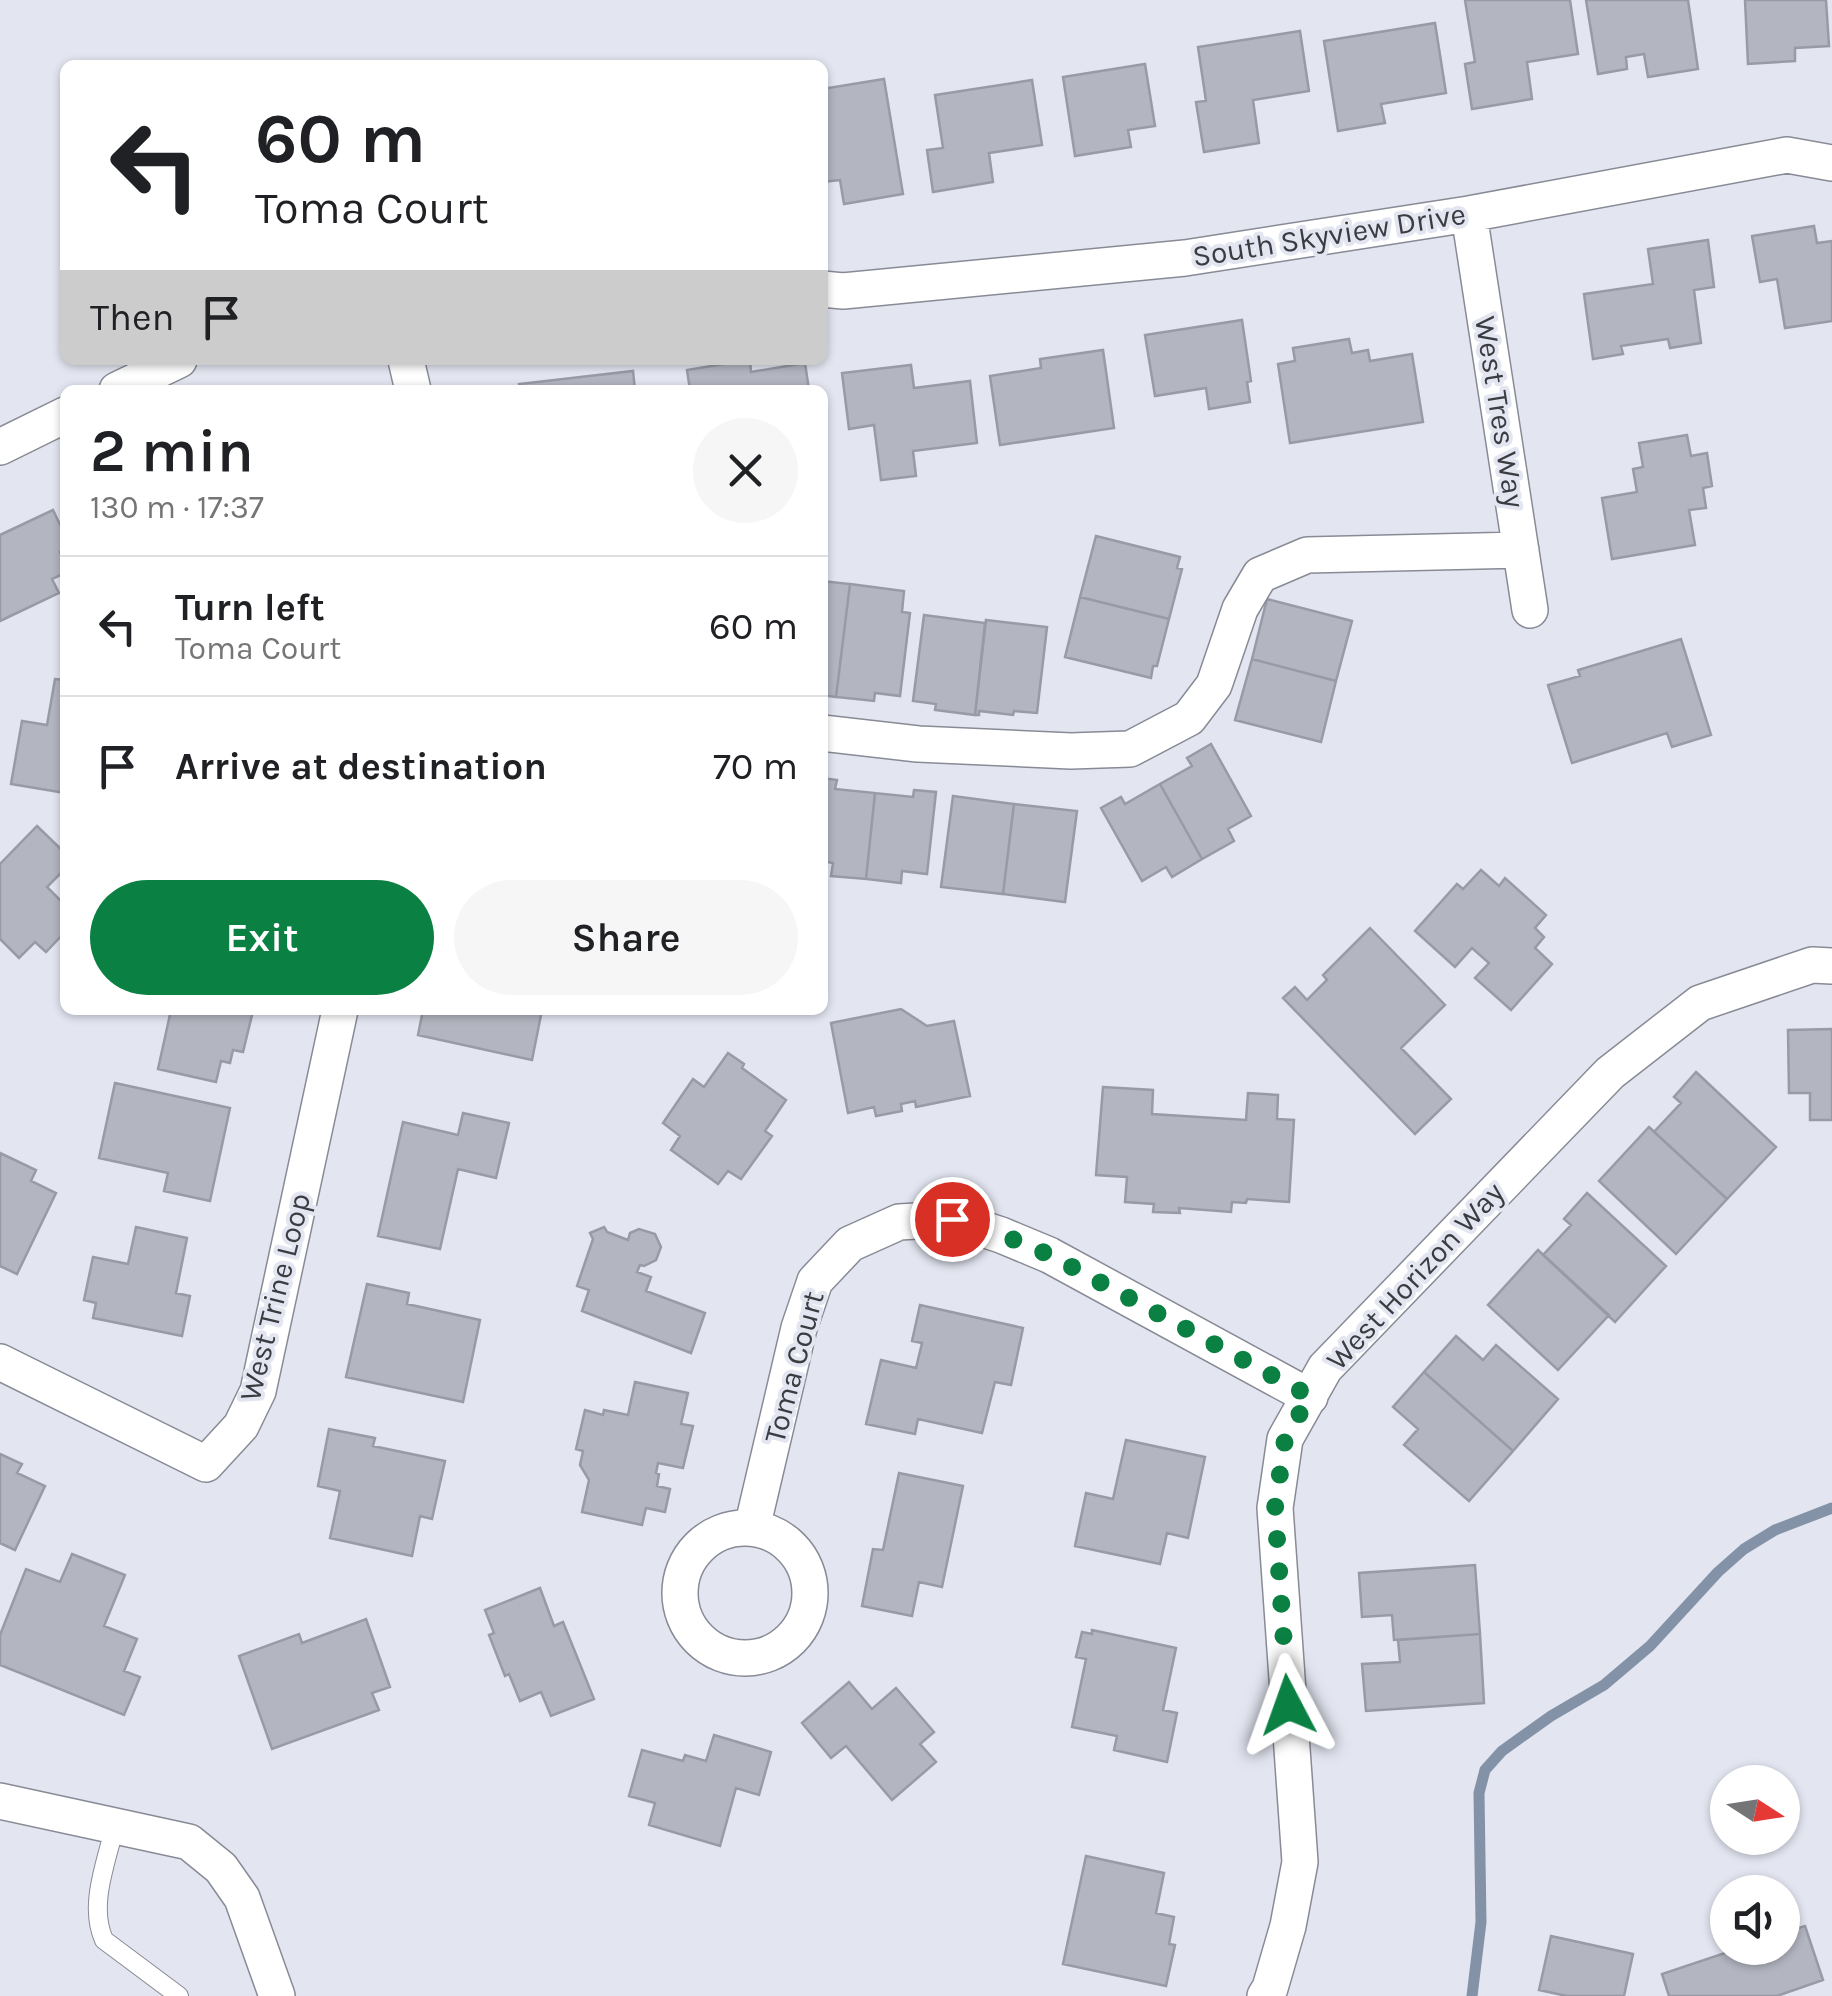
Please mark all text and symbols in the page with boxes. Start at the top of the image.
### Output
text: 60 m [255,98,426,180]
icon: left [90,100,220,230]
text: Toma Court [255,182,489,234]
street label: South Skyview Drive [1190,196,1468,274]
icon: arrive [194,290,249,345]
text: Then [90,295,174,340]
street label: West Tres Way [1467,314,1533,511]
text: 2 min [90,416,254,486]
button: close [693,418,798,523]
text: 130 m · 17:37 [90,489,264,526]
text: Turn left [175,585,325,630]
icon: left [90,599,145,654]
text: 60 m [709,604,798,649]
text: Toma Court [175,630,341,667]
icon: arrive [90,739,145,794]
text: Arrive at destination [175,744,547,789]
text: 70 m [713,744,798,789]
button: Exit [90,880,434,995]
button: Share [454,880,798,995]
street label: West Horizon Way [1319,1175,1511,1377]
pin [910,1177,995,1262]
street label: West Trine Loop [232,1189,318,1405]
icon: arrive [925,1192,980,1247]
street label: Toma Court [756,1287,832,1447]
position arrow [1236,1653,1340,1757]
north arrow [1710,1765,1800,1855]
map controls [1710,1765,1800,1965]
button: sound [1710,1875,1800,1965]

